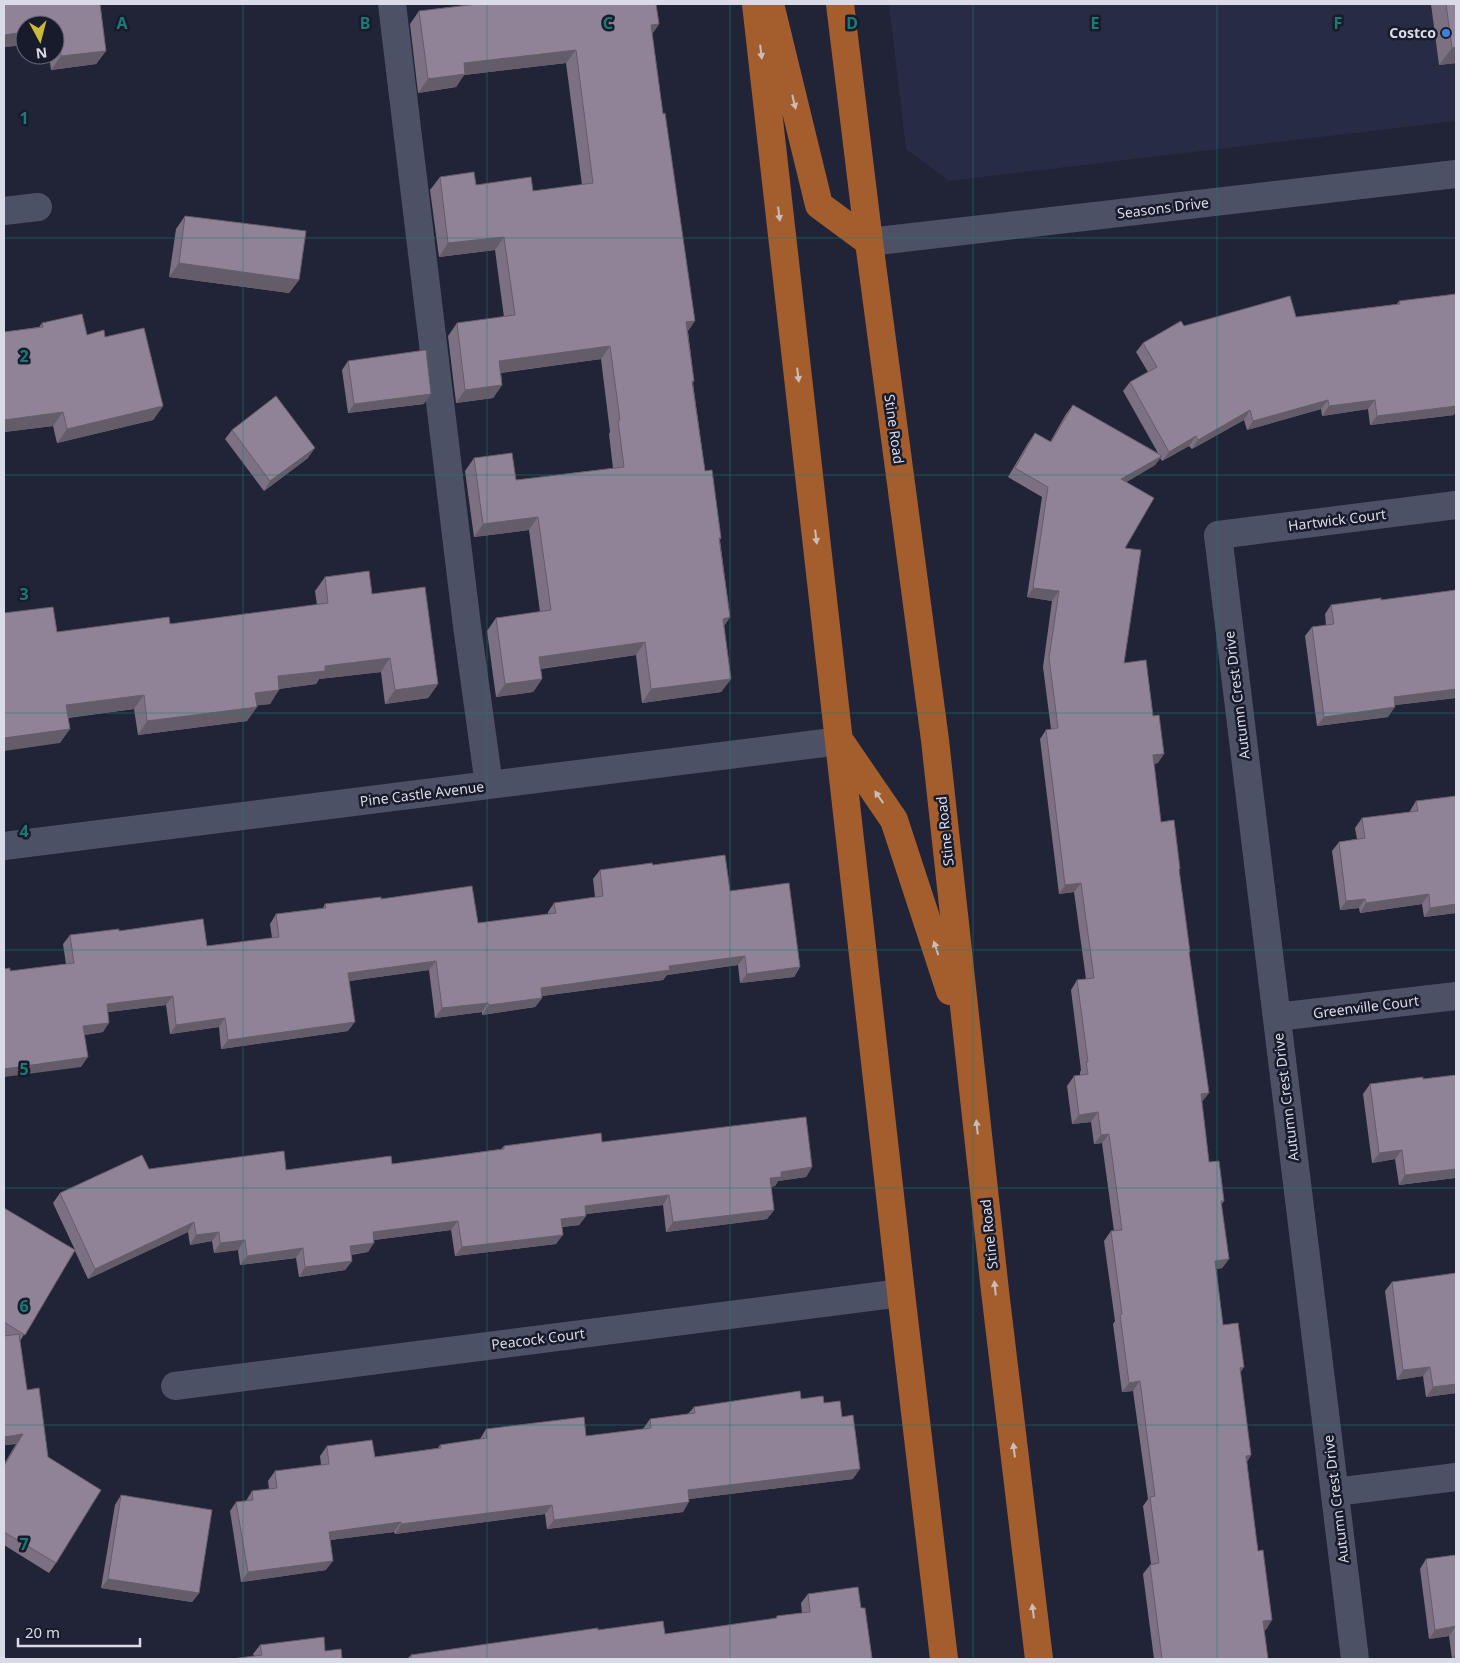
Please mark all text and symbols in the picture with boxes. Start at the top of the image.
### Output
text: A [116,12,128,34]
text: B [360,12,370,34]
text: C [603,12,613,34]
text: D [846,12,858,34]
text: E [1091,12,1100,34]
text: F [1334,12,1342,34]
north arrow [15,15,65,65]
place label: Costco [1389,23,1436,42]
marker: Costco [1440,27,1452,39]
text: N [35,43,48,64]
one-way arrow [757,44,765,60]
one-way arrow [790,95,798,110]
text: 1 [19,107,29,129]
street label: Seasons Drive [1116,192,1210,223]
one-way arrow [775,206,783,222]
text: 2 [19,345,29,367]
one-way arrow [794,367,802,383]
street label: Stine Road [880,393,909,465]
street label: Hartwick Court [1287,504,1387,535]
one-way arrow [812,529,820,545]
text: 3 [19,583,29,605]
street label: Autumn Crest Drive [1219,630,1254,760]
street label: Pine Castle Avenue [359,776,485,811]
one-way arrow [874,790,884,804]
street label: Stine Road [931,795,958,867]
text: 4 [19,820,29,842]
one-way arrow [932,940,940,955]
street label: Greenville Court [1312,991,1420,1022]
street label: Autumn Crest Drive [1268,1032,1303,1162]
text: 5 [19,1058,29,1080]
one-way arrow [973,1118,981,1134]
street label: Stine Road [975,1198,1002,1270]
one-way arrow [991,1280,999,1296]
text: 6 [19,1295,29,1317]
street label: Peacock Court [490,1323,586,1354]
street label: Autumn Crest Drive [1318,1434,1353,1564]
one-way arrow [1010,1441,1018,1457]
text: 7 [19,1533,29,1555]
one-way arrow [1029,1603,1037,1619]
scale bar [18,1616,140,1648]
text: 20 m [25,1622,60,1642]

